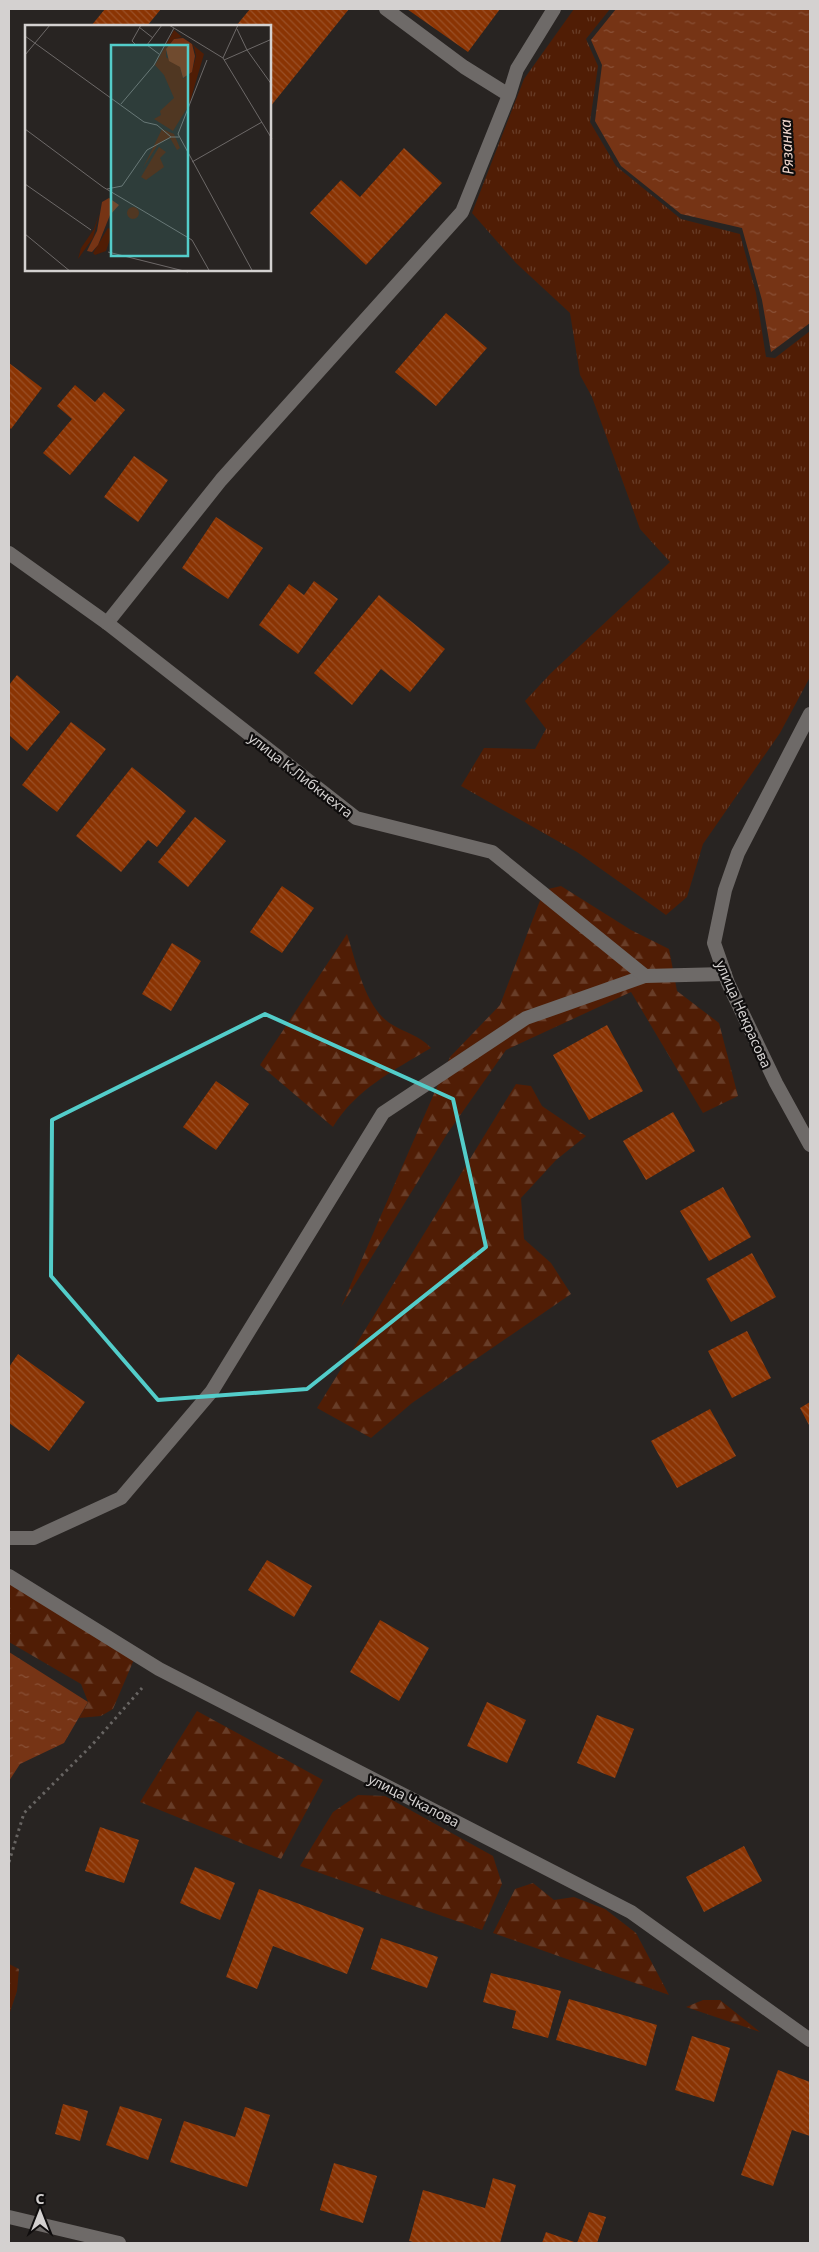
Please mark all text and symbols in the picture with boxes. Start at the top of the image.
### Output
inset map [25,25,271,271]
water label: Рязанка [775,118,797,175]
street label: улица К.Либкнехта [245,728,357,822]
street label: улица Некрасова [712,957,776,1071]
street label: улица Чкалова [365,1769,463,1831]
north arrow [15,2187,65,2237]
text: С [35,2189,45,2208]

